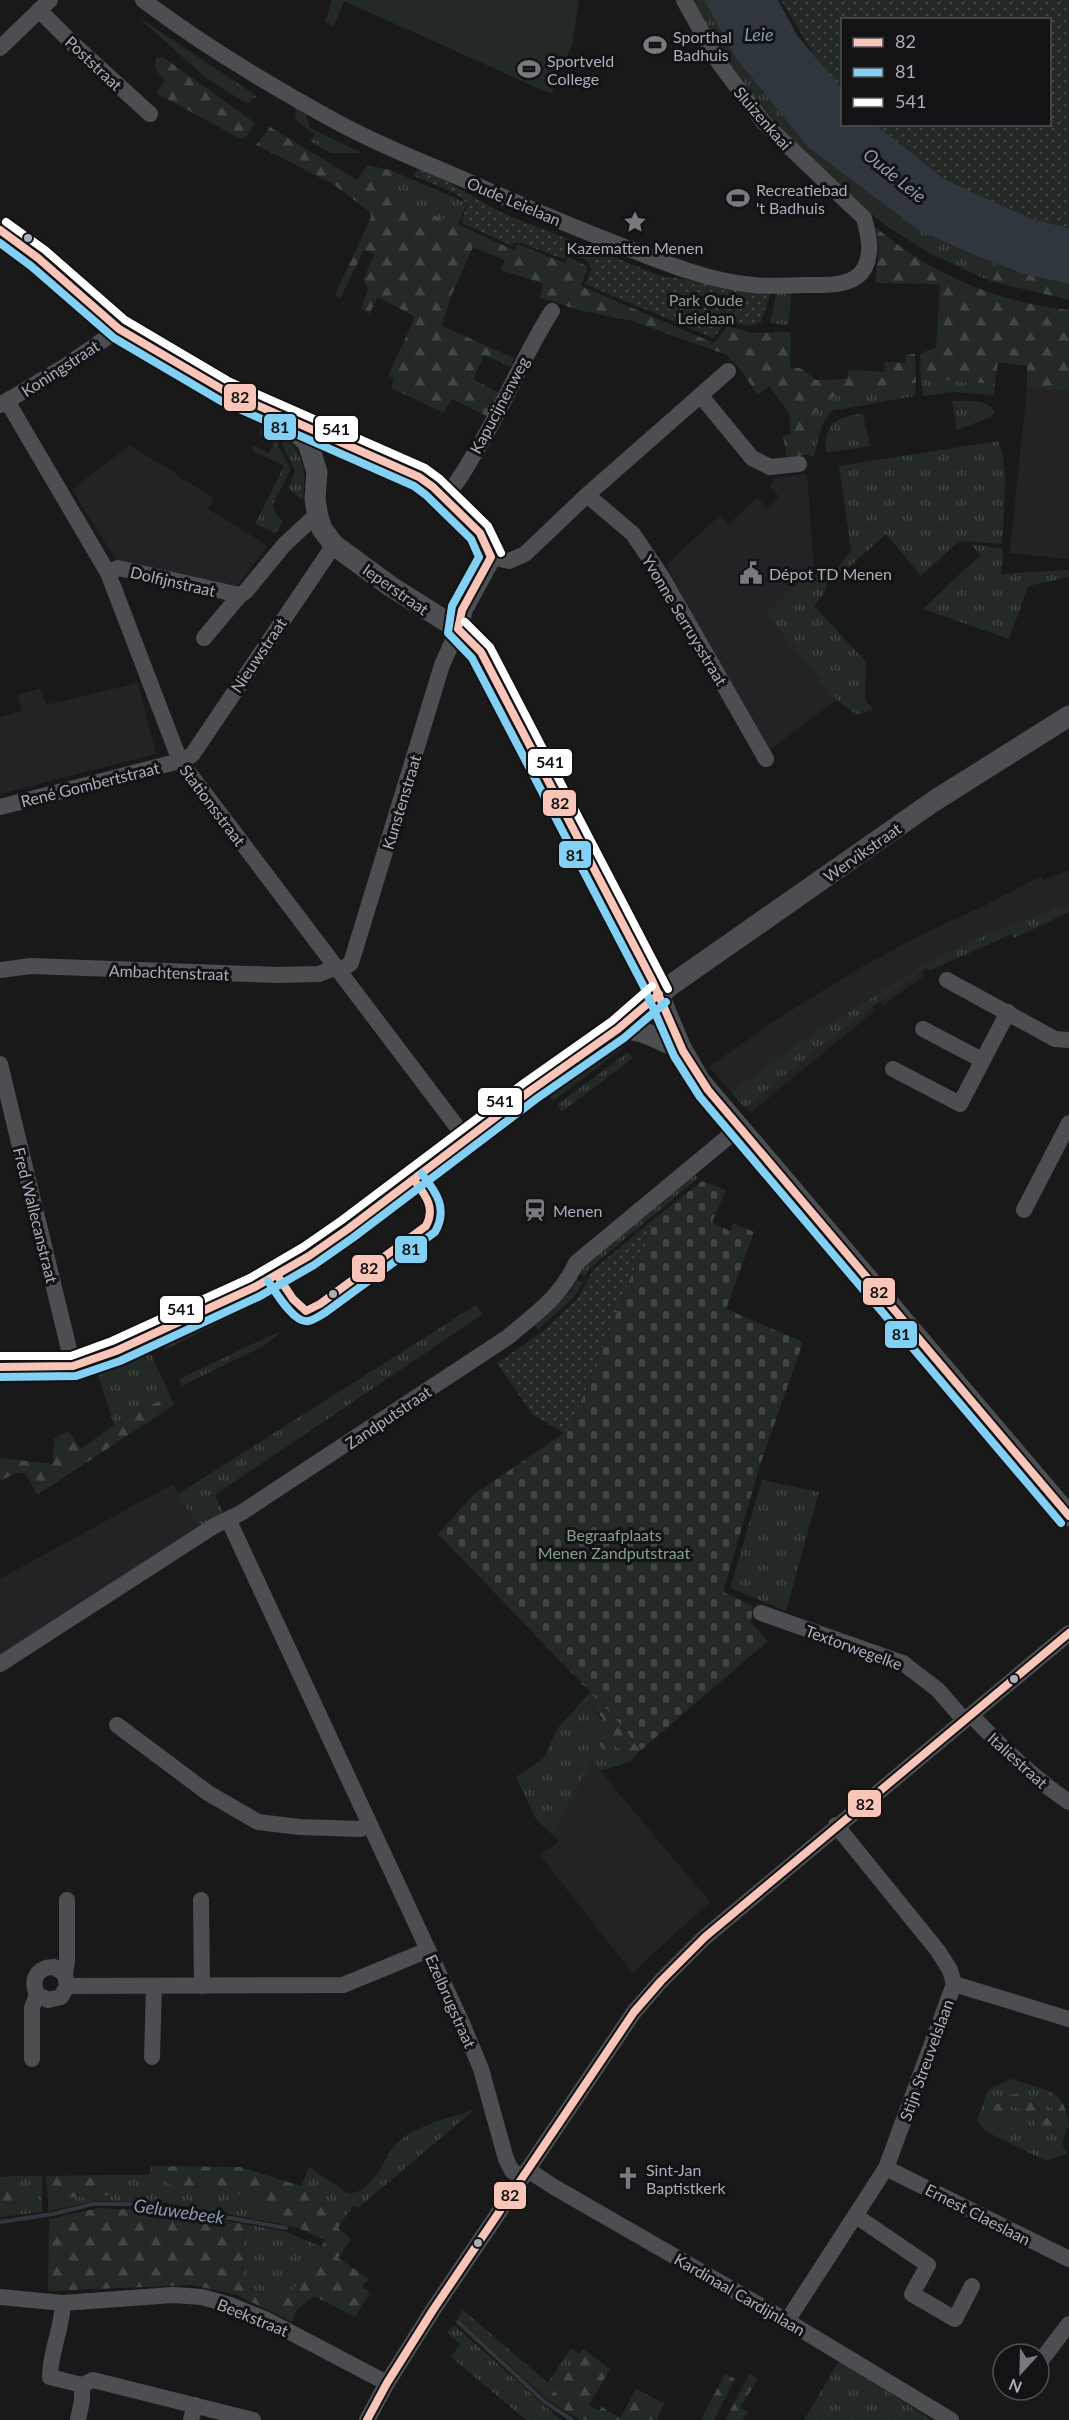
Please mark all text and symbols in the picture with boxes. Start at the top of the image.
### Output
legend [841,18,1051,126]
water label: Leie [744,23,774,45]
place label: Sporthal Badhuis [673,27,732,64]
text: 82 [895,30,916,52]
street label: Poststraat [62,32,127,94]
sports icon: Sporthal Badhuis [642,32,668,58]
place label: Sportveld College [547,51,614,88]
sports icon: Sportveld College [516,56,542,82]
text: 81 [895,60,916,82]
street label: Sluizenkaai [730,83,796,153]
text: 541 [895,90,926,112]
water label: Oude Leie [859,143,931,207]
street label: Oude Leielaan [464,173,564,229]
place label: Recreatiebad 't Badhuis [756,180,848,217]
sports icon: Recreatiebad 't Badhuis [725,185,751,211]
place icon: Kazematten Menen [622,209,648,235]
unlabelled marker [22,232,34,244]
place label: Kazematten Menen [567,238,703,257]
park label: Park Oude Leielaan [669,290,743,327]
street label: Koningstraat [18,336,103,400]
street label: Kapucijnenweg [465,353,533,457]
line badge: 82 [223,383,257,412]
text: 82 [231,387,249,406]
line badge: 81 [263,413,297,441]
line badge: 541 [314,415,359,443]
text: 81 [271,417,289,436]
text: 541 [322,419,350,438]
street label: Yvonne Serruysstraat [638,551,732,689]
street label: Ieperstraat [360,559,433,619]
public building icon: Dépot TD Menen [738,560,764,586]
street label: Dolfijnstraat [129,562,218,600]
place label: Dépot TD Menen [769,564,892,583]
street label: Nieuwstraat [226,614,290,696]
line badge: 541 [527,748,573,777]
street label: Kunstenstraat [378,752,424,852]
text: 541 [536,752,564,771]
street label: René Gombertstraat [19,758,161,810]
street label: Stationsstraat [176,761,250,849]
line badge: 82 [542,789,577,817]
text: 82 [551,793,569,812]
street label: Wervikstraat [820,818,905,886]
line badge: 81 [558,840,592,869]
text: 81 [566,845,584,864]
street label: Ambachtenstraat [109,960,230,984]
line badge: 541 [477,1087,523,1116]
text: 541 [486,1091,514,1110]
street label: Fred Wallecanstraat [10,1145,62,1285]
station icon: Menen [522,1197,548,1223]
place label: Menen [553,1201,602,1220]
line badge: 81 [394,1235,428,1264]
text: 81 [402,1239,420,1258]
line badge: 82 [351,1254,386,1283]
text: 82 [360,1258,378,1277]
line badge: 82 [862,1277,896,1306]
text: 82 [870,1282,888,1301]
unlabelled marker [327,1288,339,1300]
line badge: 541 [159,1295,204,1324]
text: 541 [167,1299,195,1318]
line badge: 81 [884,1320,918,1349]
text: 81 [892,1324,910,1343]
street label: Zandputstraat [342,1381,435,1453]
park label: Begraafplaats Menen Zandputstraat [538,1525,690,1562]
street label: Textorwegelke [803,1621,905,1673]
unlabelled marker [1008,1673,1020,1685]
street label: Italiestraat [984,1728,1052,1792]
line badge: 82 [847,1789,882,1818]
text: 82 [856,1794,874,1813]
street label: Ezelbrugstraat [422,1951,480,2051]
street label: Stijn Streuvelslaan [895,1997,957,2123]
place label: Sint-Jan Baptistkerk [646,2160,726,2197]
church icon: Sint-Jan Baptistkerk [615,2165,641,2191]
street label: Ernest Claeslaan [922,2179,1034,2249]
line badge: 82 [493,2181,527,2210]
text: 82 [501,2185,519,2204]
water label: Geluwebeek [132,2194,226,2228]
unlabelled marker [472,2237,484,2249]
street label: Kardinaal Cardijnlaan [671,2249,809,2339]
street label: Beekstraat [215,2294,292,2340]
north arrow [991,2342,1051,2402]
text: N [1006,2375,1024,2397]

